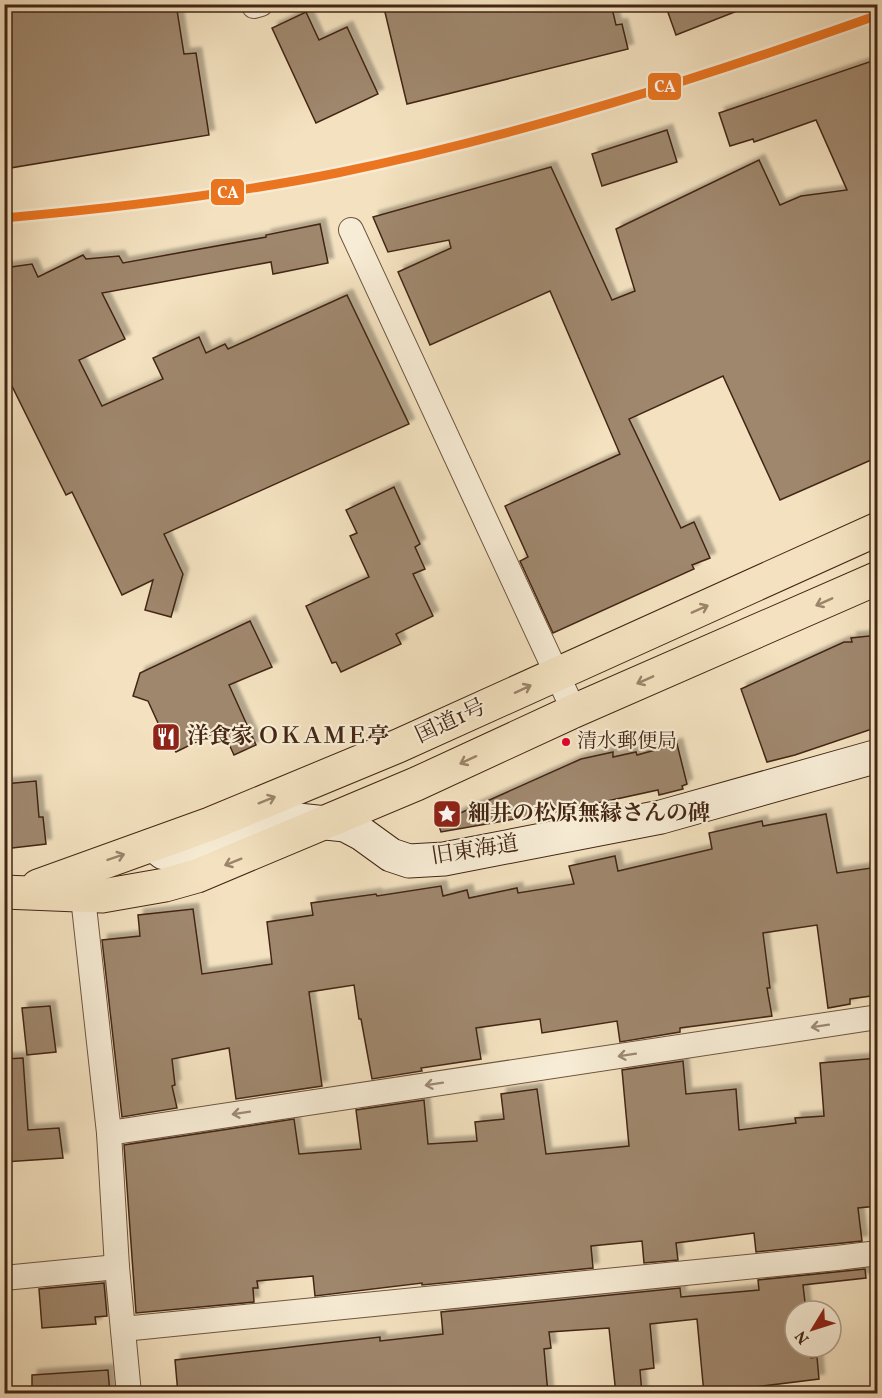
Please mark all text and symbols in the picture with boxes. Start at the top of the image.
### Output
line badge: CA [647,72,682,101]
text: CA [654,77,676,99]
line badge: CA [210,178,245,206]
text: CA [217,183,239,205]
one-way arrow [815,597,833,608]
one-way arrow [691,603,709,614]
one-way arrow [637,675,655,686]
one-way arrow [513,683,531,694]
street label: 国道1号 [411,692,491,752]
restaurant icon: 洋食家 ＯＫＡＭＥ亭 [150,721,182,753]
place label: 洋食家 ＯＫＡＭＥ亭 [187,722,389,753]
place label: 清水郵便局 [577,728,677,756]
marker: 清水郵便局 [560,736,572,748]
one-way arrow [459,755,477,767]
one-way arrow [257,794,275,805]
place icon: 細井の松原無縁さんの碑 [431,798,463,830]
place label: 細井の松原無縁さんの碑 [468,799,710,830]
street label: 旧東海道 [429,829,521,873]
one-way arrow [106,850,125,861]
one-way arrow [224,857,243,868]
one-way arrow [810,1020,830,1031]
one-way arrow [617,1049,637,1060]
one-way arrow [425,1078,444,1089]
one-way arrow [232,1107,252,1118]
north arrow [783,1299,843,1359]
text: N [790,1325,815,1348]

